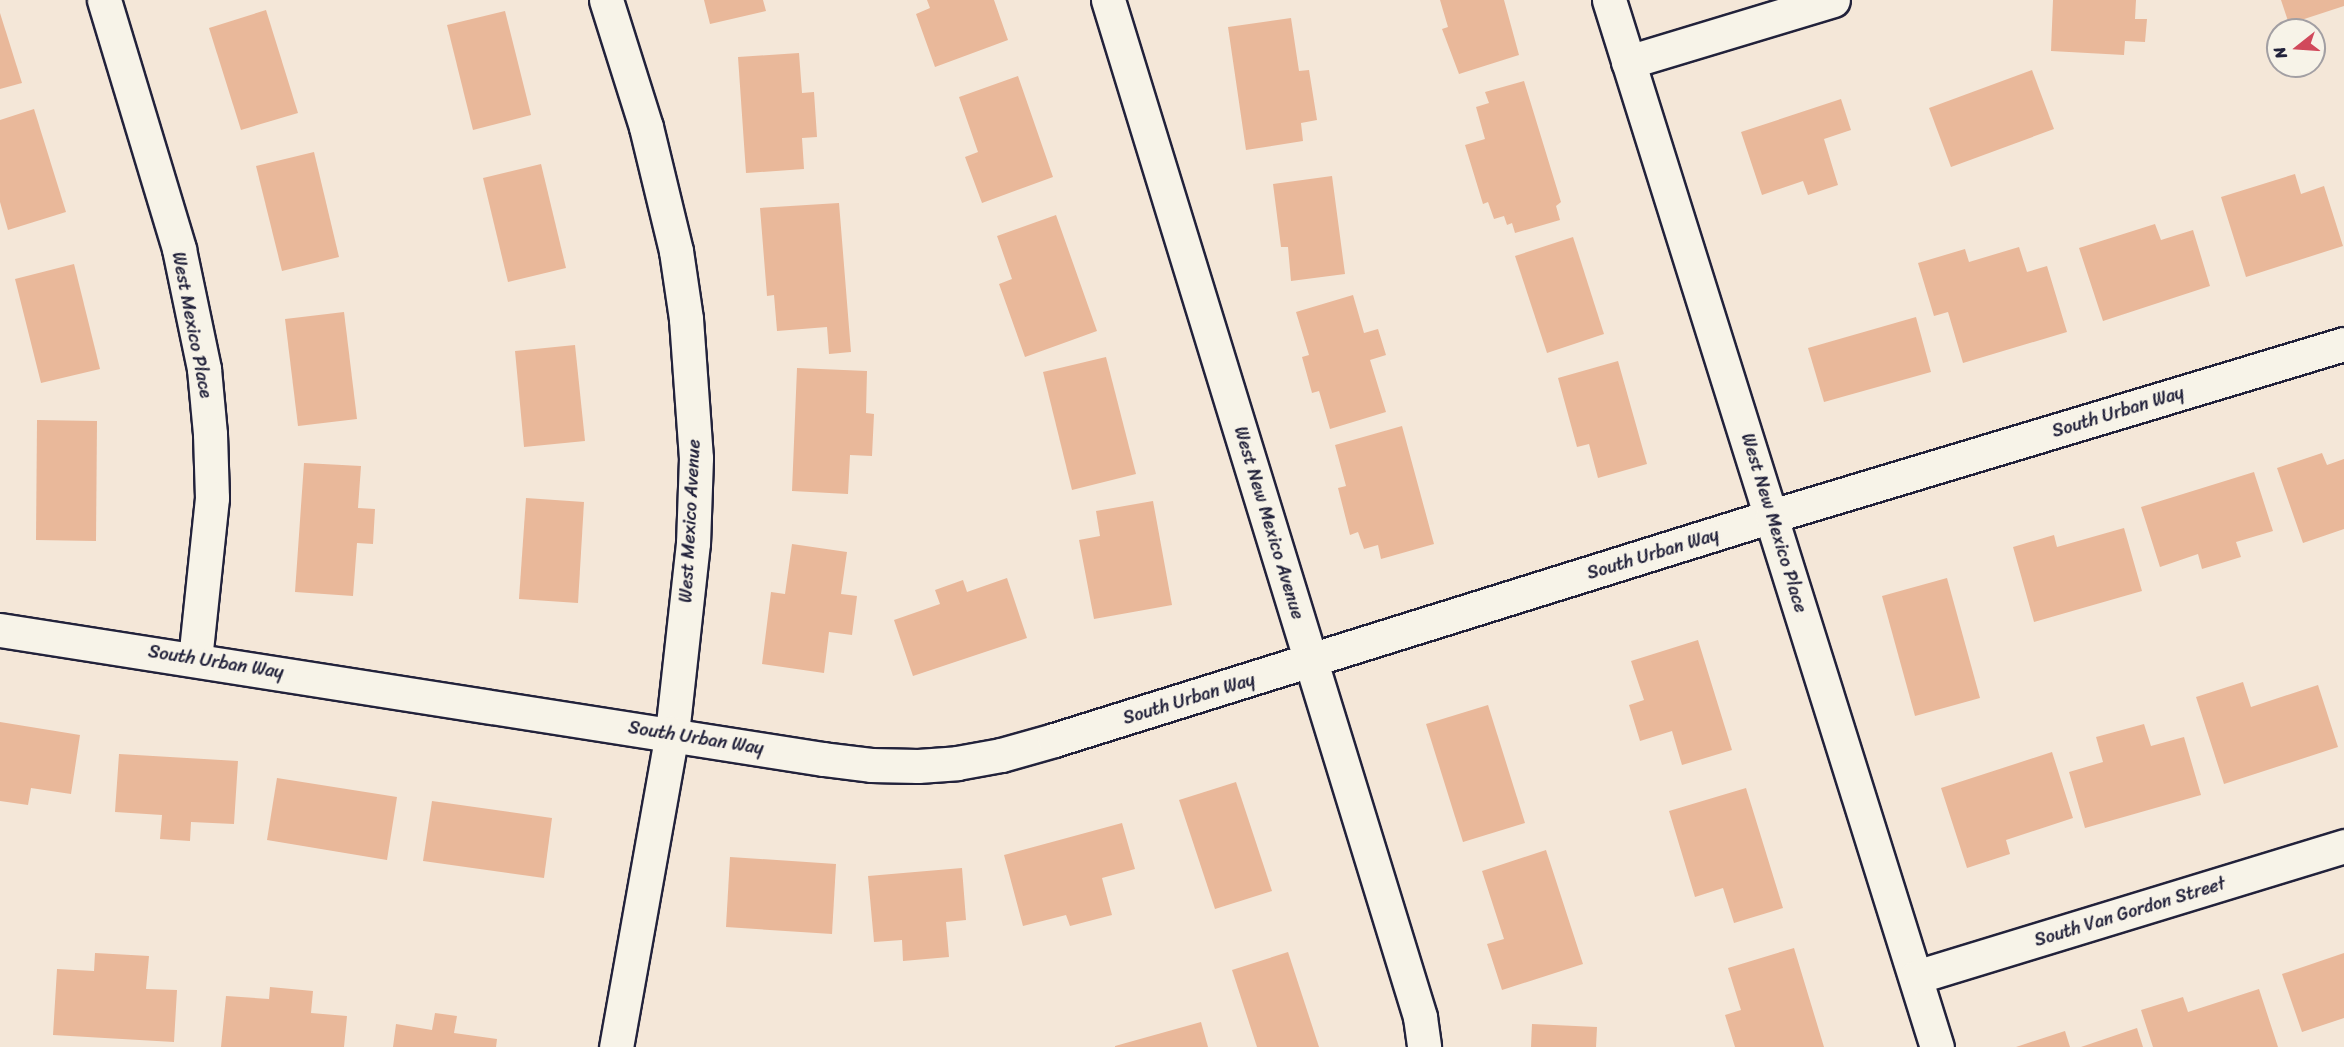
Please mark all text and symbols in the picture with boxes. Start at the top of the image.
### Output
north arrow [2266,18,2326,78]
text: N [2265,43,2296,62]
street label: West Mexico Place [167,250,217,400]
street label: South Urban Way [2049,382,2187,442]
street label: West New Mexico Avenue [1229,424,1309,622]
street label: West New Mexico Place [1736,431,1812,615]
street label: West Mexico Avenue [675,440,705,602]
street label: South Urban Way [1584,524,1722,584]
street label: South Urban Way [147,641,285,683]
street label: South Urban Way [1120,669,1258,729]
street label: South Urban Way [627,717,765,759]
street label: South Van Gordon Street [2032,873,2228,951]

